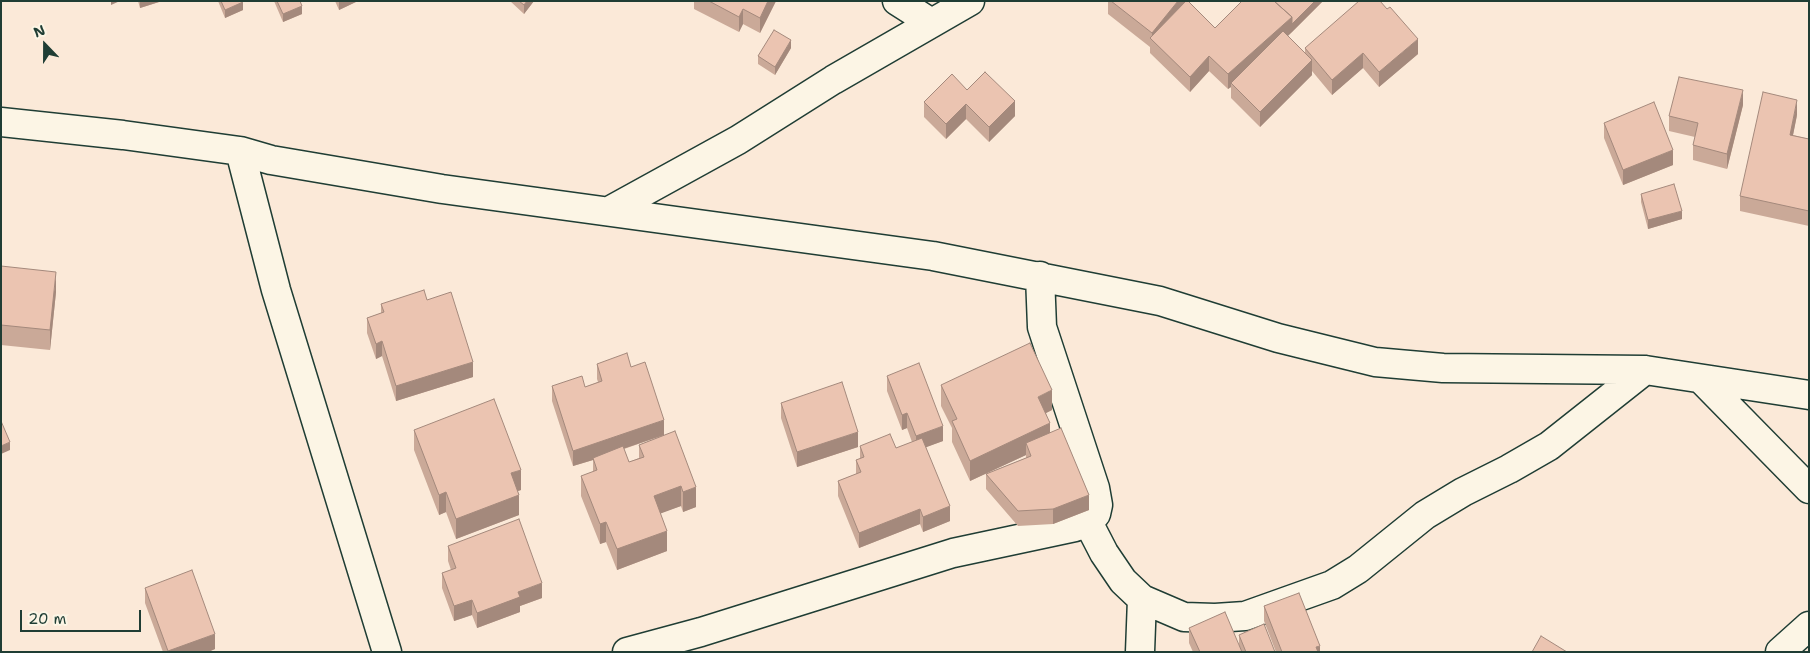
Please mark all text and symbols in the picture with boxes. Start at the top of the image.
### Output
north arrow [20,20,70,70]
text: N [31,21,48,42]
scale bar [22,600,144,632]
text: 20 m [28,609,67,629]

